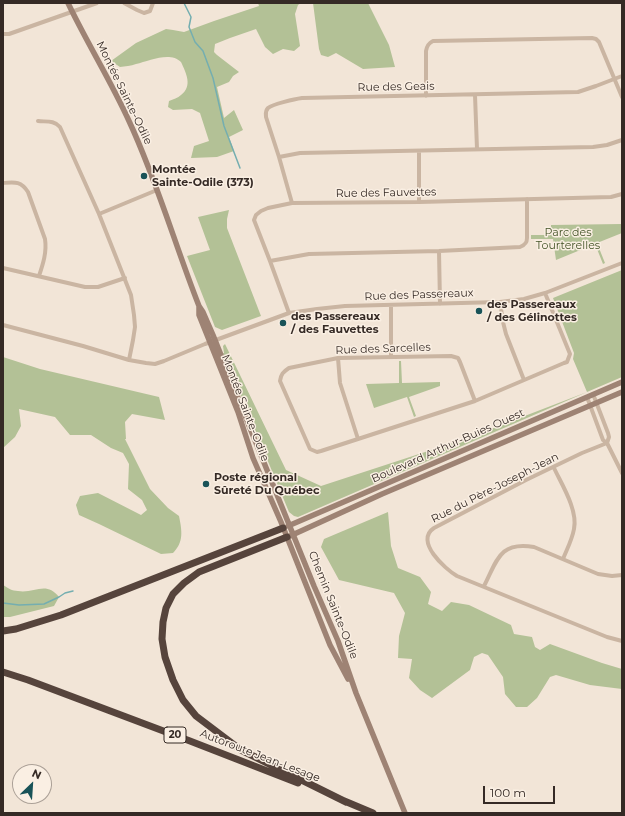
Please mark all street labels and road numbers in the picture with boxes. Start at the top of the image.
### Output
street label: Montée Sainte-Odile [93,39,155,147]
street label: Rue des Geais [357,80,435,94]
street label: Rue des Fauvettes [335,186,437,200]
street label: Rue des Passereaux [364,286,474,304]
street label: Rue des Sarcelles [335,341,431,357]
street label: Montée Sainte-Odile [219,353,271,463]
street label: Boulevard Arthur-Buies Ouest [370,406,526,486]
street label: Rue du Père-Joseph-Jean [429,450,561,526]
street label: Chemin Sainte-Odile [305,549,361,661]
road number: 20 [164,727,186,743]
street label: Autoroute Jean-Lesage [198,727,322,785]

